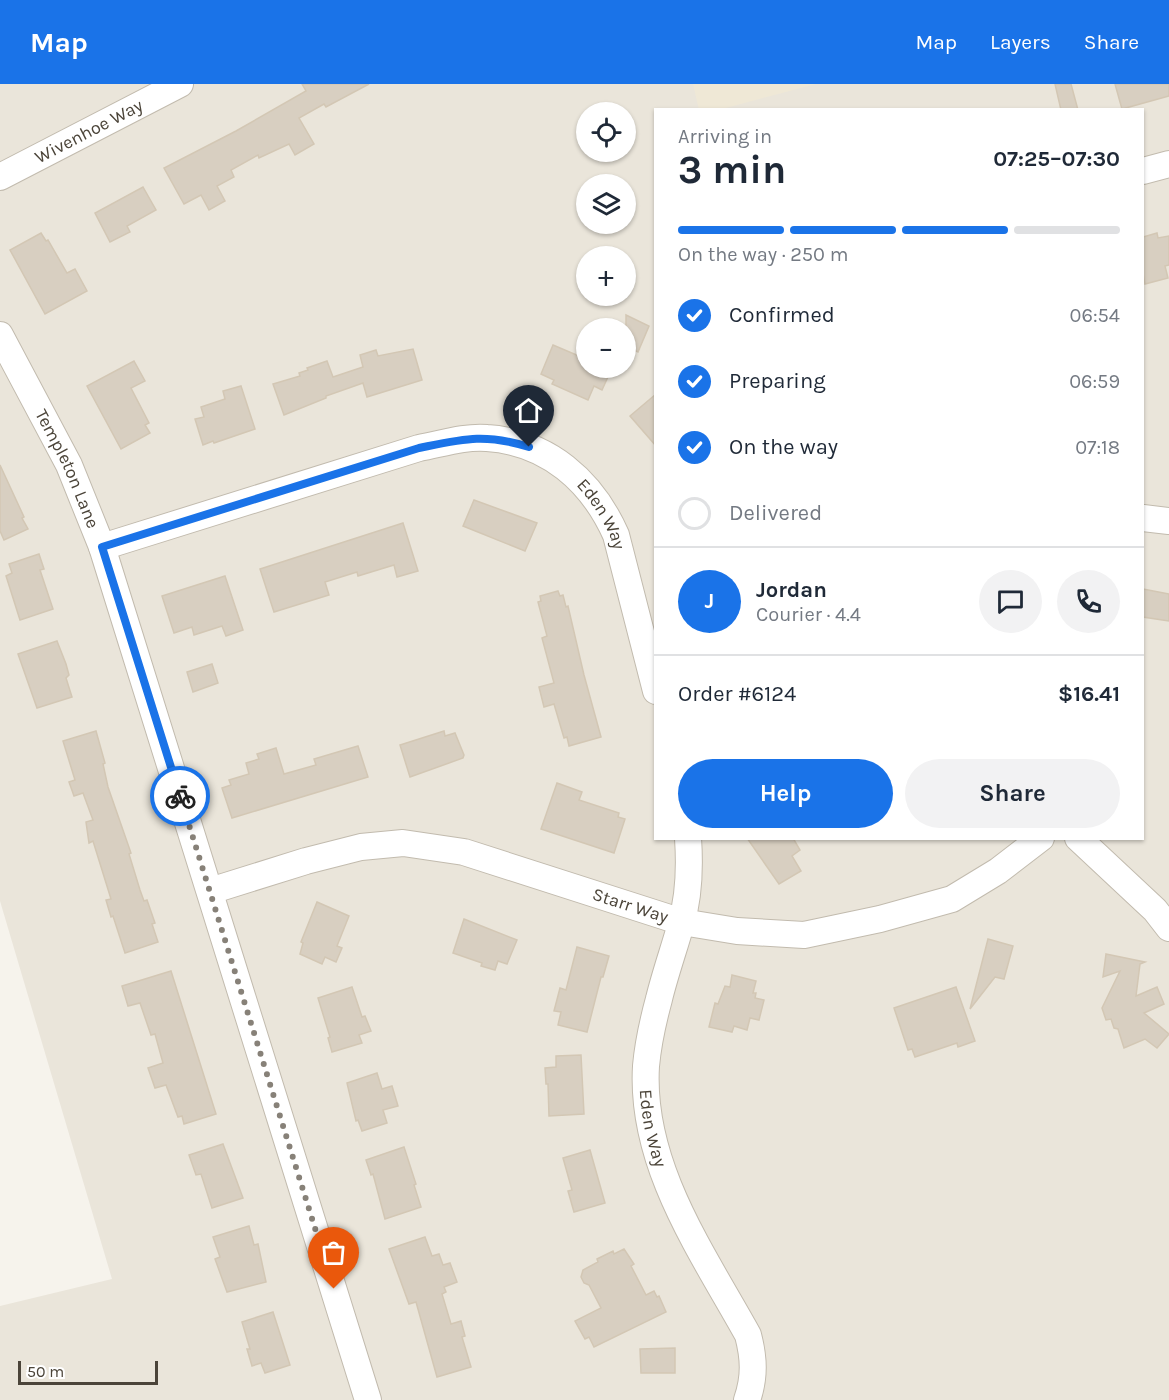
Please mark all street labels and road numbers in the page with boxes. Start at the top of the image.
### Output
street label: Wivenhoe Way [31,94,147,168]
street label: Templeton Lane [30,405,104,531]
street label: Eden Way [572,474,630,552]
street label: Starr Way [590,883,672,928]
street label: Eden Way [635,1089,672,1171]

